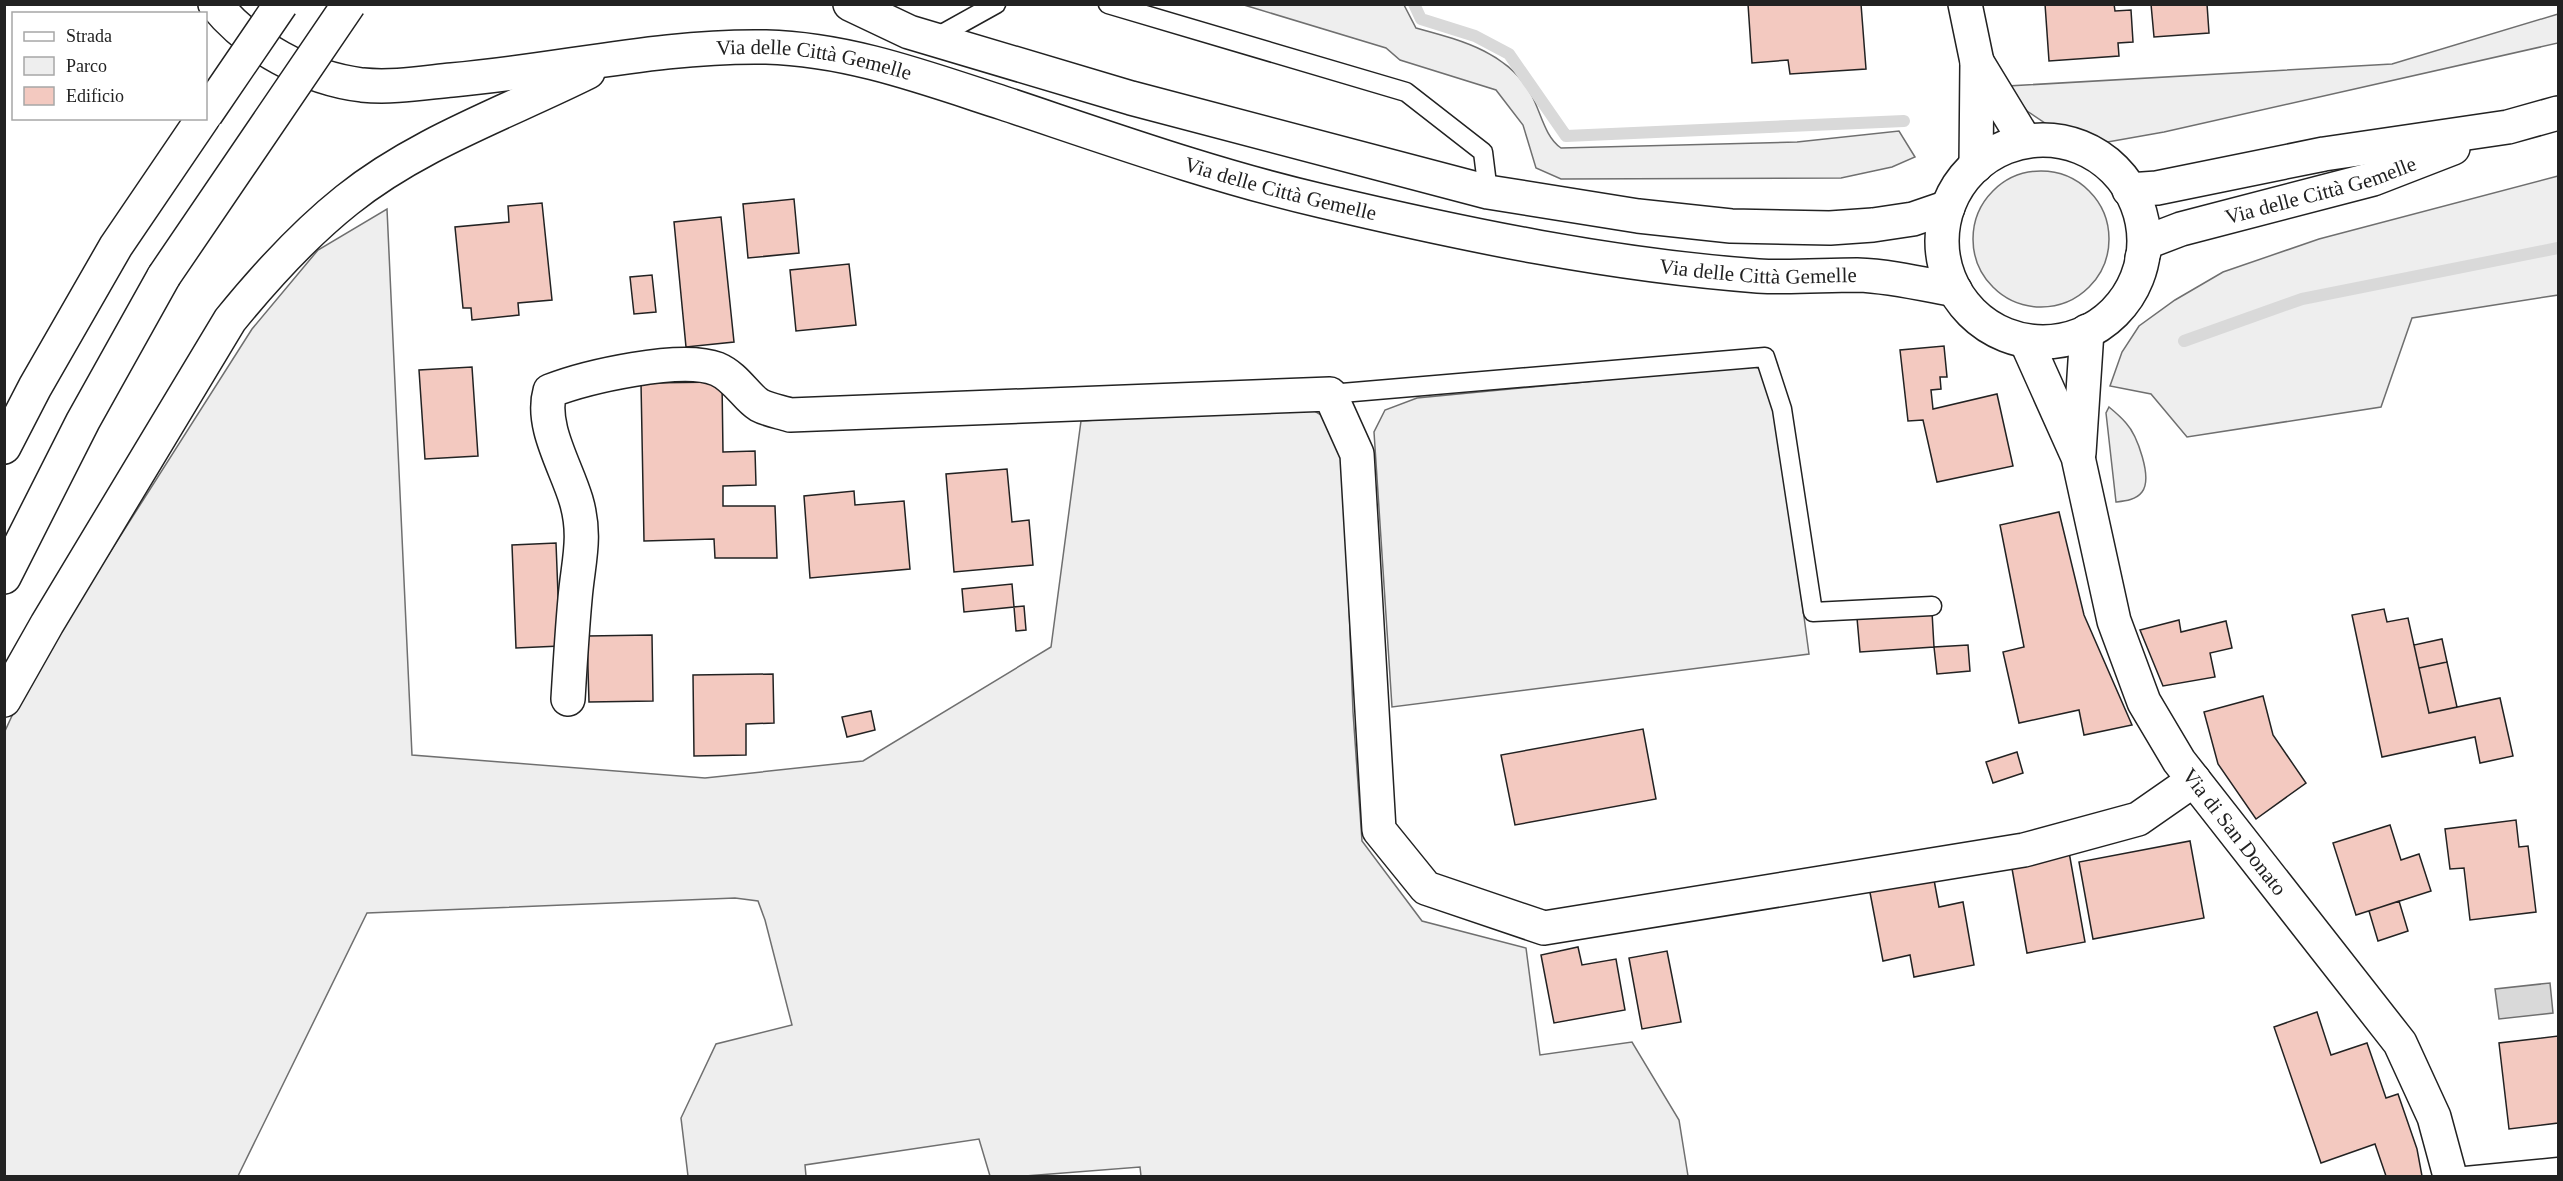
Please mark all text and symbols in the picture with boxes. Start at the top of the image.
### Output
legend [12,12,207,120]
text: Strada [66,26,112,46]
street label: Via delle Città Gemelle [716,35,914,85]
text: Parco [66,56,107,76]
text: Edificio [66,86,124,106]
street label: Via delle Città Gemelle [2222,151,2420,229]
street label: Via delle Città Gemelle [1181,152,1379,225]
street label: Via delle Città Gemelle [1658,254,1857,289]
street label: Via di San Donato [2177,764,2292,900]

